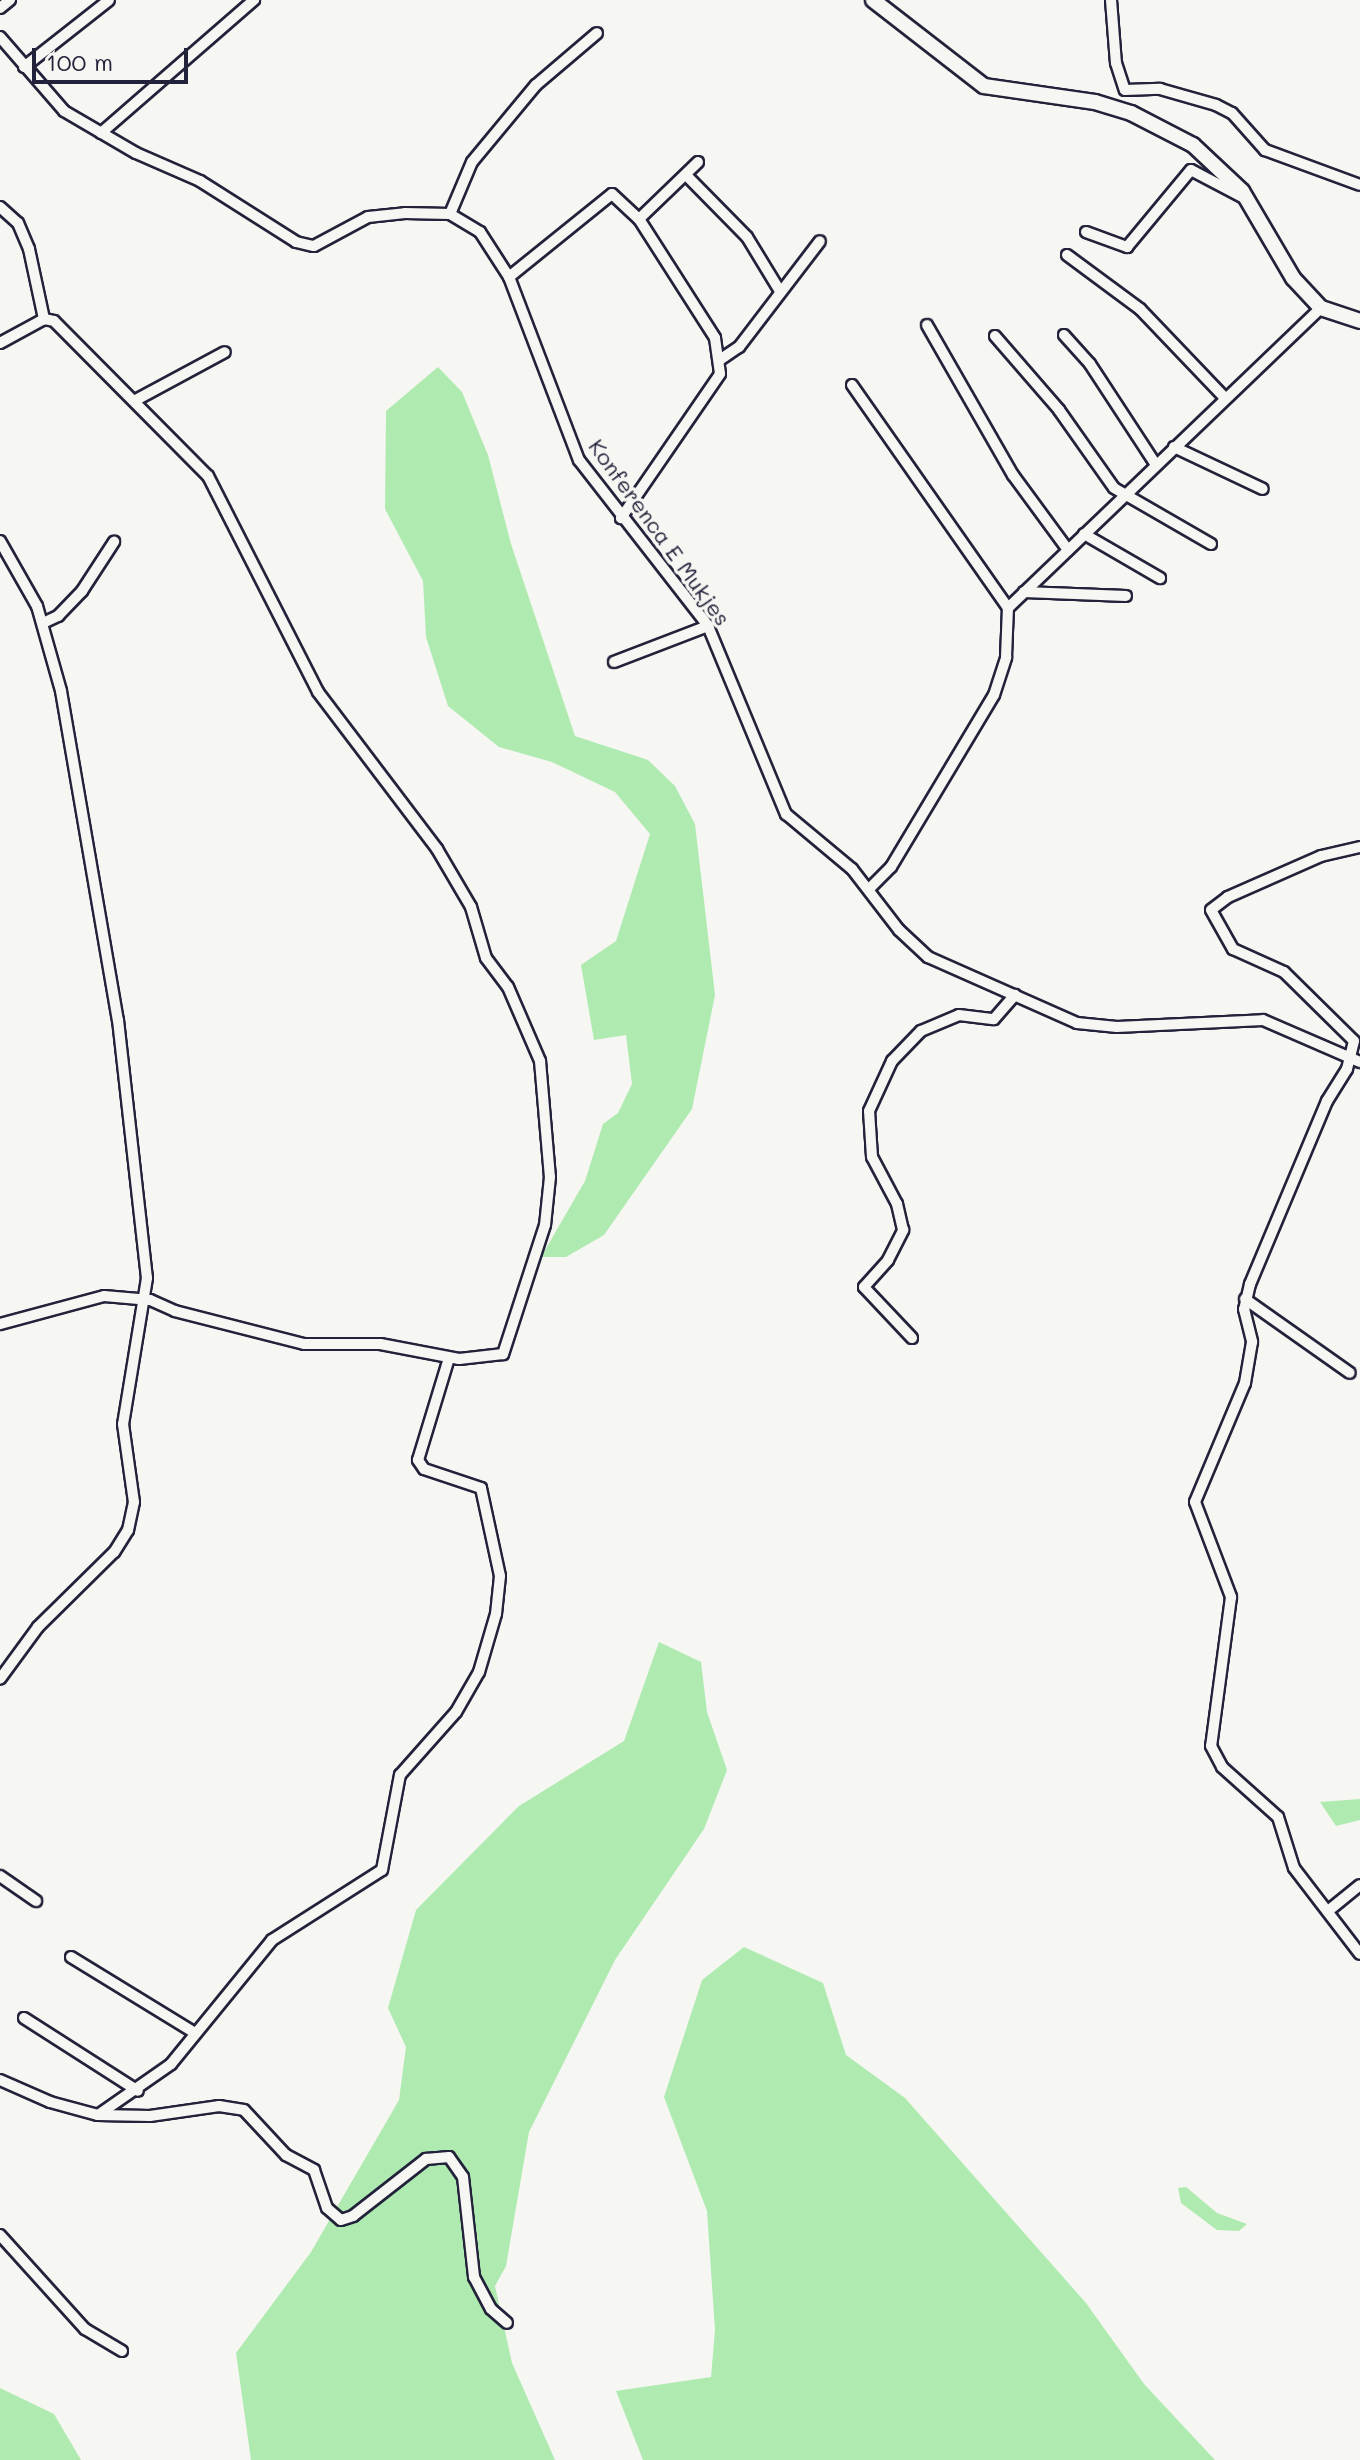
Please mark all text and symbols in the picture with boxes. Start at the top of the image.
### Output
scale bar [36,32,192,82]
text: 100 m [46,46,113,77]
street label: Konferenca E Mukjes [584,434,736,630]

